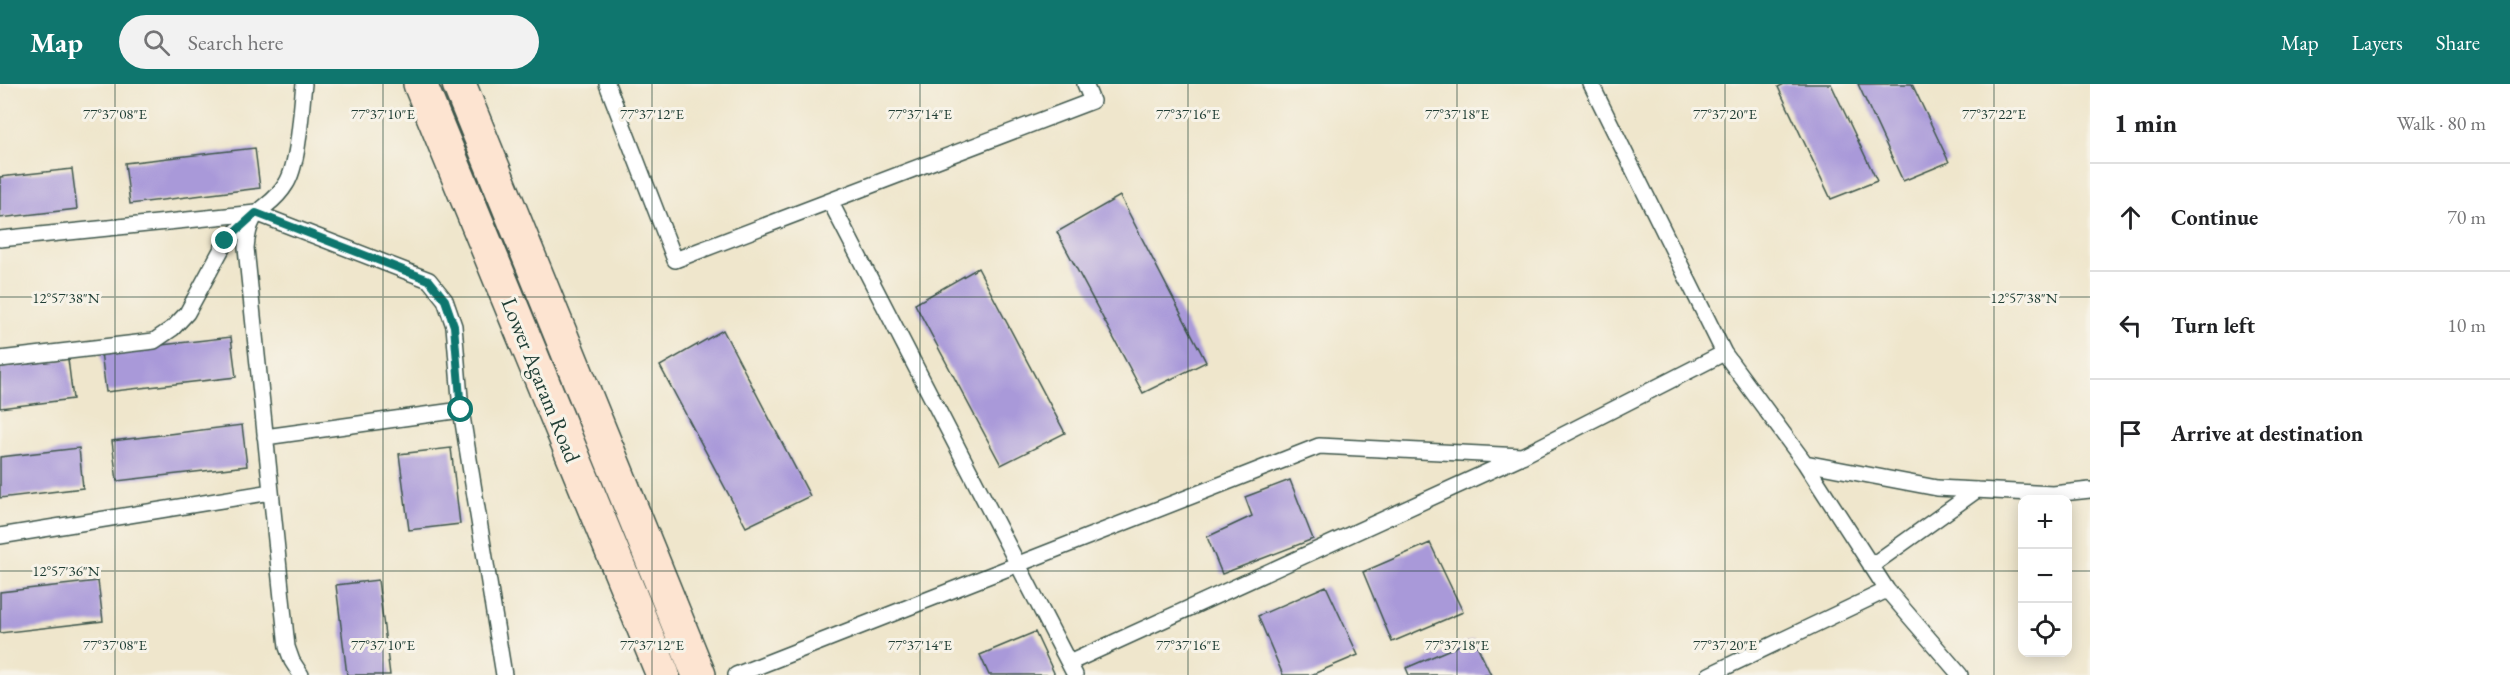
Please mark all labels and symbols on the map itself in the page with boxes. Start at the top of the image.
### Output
text: 77°37'08"E [83,104,148,123]
text: 77°37'10"E [351,104,416,123]
text: 77°37'12"E [620,104,685,123]
text: 77°37'14"E [888,104,953,123]
text: 77°37'16"E [1156,104,1221,123]
text: 77°37'18"E [1425,104,1490,123]
text: 77°37'20"E [1693,104,1758,123]
text: 77°37'22"E [1962,104,2027,123]
route end [211,227,237,253]
text: 12°57'38"N [32,288,100,307]
text: 12°57'38"N [1990,288,2058,307]
street label: Lower Agaram Road [495,293,588,468]
route start [447,396,473,422]
text: 12°57'36"N [32,561,100,580]
text: 77°37'08"E [83,635,148,654]
text: 77°37'10"E [351,635,416,654]
text: 77°37'12"E [620,635,685,654]
text: 77°37'14"E [888,635,953,654]
text: 77°37'16"E [1156,635,1221,654]
text: 77°37'18"E [1425,635,1490,654]
text: 77°37'20"E [1693,635,1758,654]

